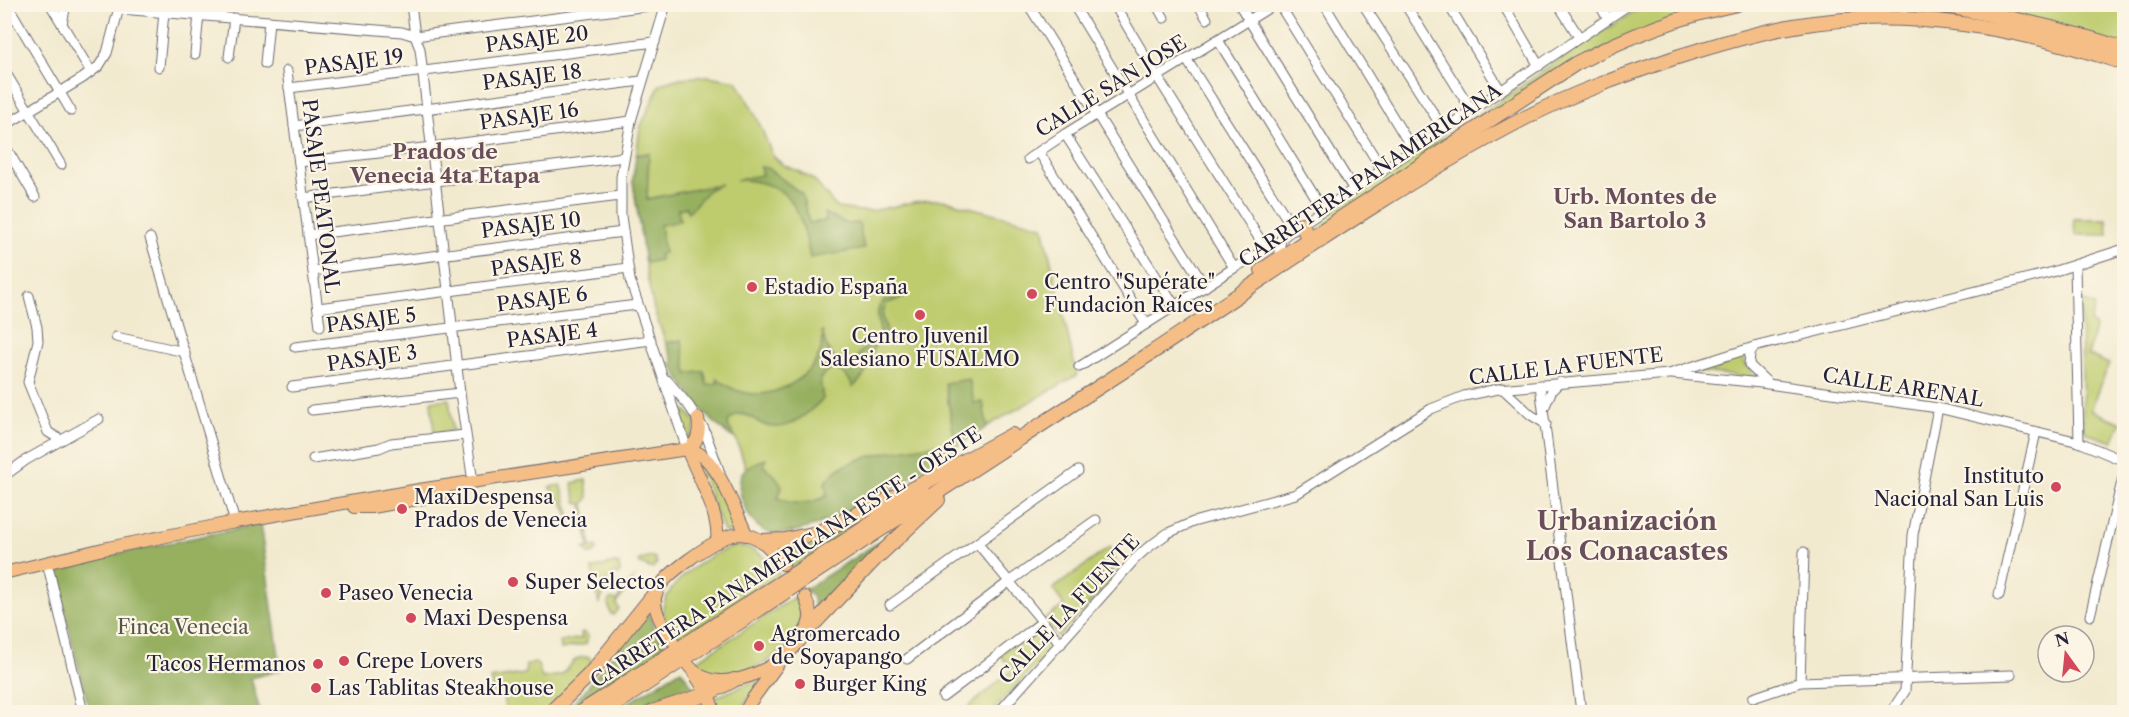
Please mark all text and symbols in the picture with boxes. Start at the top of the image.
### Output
street label: PASAJE 20 [484,21,590,57]
street label: CALLE SAN JOSE [1031,30,1191,142]
street label: PASAJE 19 [303,44,405,80]
street label: PASAJE 18 [481,59,583,95]
street label: CARRETERA PANAMERICANA [1234,77,1507,272]
street label: PASAJE PEATONAL [297,97,345,295]
street label: PASAJE 16 [478,97,580,135]
district label: Prados de Venecia 4ta Etapa [349,139,541,188]
district label: Urb. Montes de San Bartolo 3 [1553,184,1717,233]
street label: PASAJE 10 [480,207,582,243]
street label: PASAJE 8 [489,245,583,281]
place label: Centro "Supérate" Fundación Raíces [1044,270,1215,317]
place label: Estadio España [764,275,909,299]
marker: Estadio España [745,280,759,294]
street label: PASAJE 6 [495,282,589,316]
marker: Centro "Supérate" Fundación Raíces [1025,287,1039,301]
street label: PASAJE 5 [325,303,417,337]
marker: Centro Juvenil Salesiano FUSALMO [913,308,927,322]
street label: PASAJE 4 [505,318,599,352]
place label: Centro Juvenil Salesiano FUSALMO [820,324,1020,371]
street label: PASAJE 3 [325,340,419,376]
street label: CALLE LA FUENTE [1468,342,1664,390]
street label: CALLE ARENAL [1821,362,1985,412]
street label: CARRETERA PANAMERICANA ESTE - OESTE [586,421,986,693]
place label: Instituto Nacional San Luis [1874,464,2044,511]
marker: Instituto Nacional San Luis [2049,480,2063,494]
place label: MaxiDespensa Prados de Venecia [414,485,588,532]
marker: MaxiDespensa Prados de Venecia [395,502,409,516]
district label: Urbanización Los Conacastes [1526,505,1728,567]
street label: CALLE LA FUENTE [994,529,1144,689]
place label: Super Selectos [525,570,665,594]
marker: Super Selectos [506,575,520,589]
place label: Paseo Venecia [338,581,473,605]
marker: Paseo Venecia [319,586,333,600]
place label: Maxi Despensa [423,606,569,630]
marker: Maxi Despensa [404,611,418,625]
park label: Finca Venecia [117,615,249,639]
place label: Agromercado de Soyapango [770,622,903,669]
north arrow [2036,624,2096,684]
text: N [2053,628,2072,651]
marker: Agromercado de Soyapango [752,639,766,653]
place label: Crepe Lovers [356,649,483,673]
place label: Tacos Hermanos [147,652,306,676]
marker: Crepe Lovers [337,654,351,668]
marker: Tacos Hermanos [311,657,325,671]
place label: Burger King [812,672,927,696]
place label: Las Tablitas Steakhouse [328,676,554,700]
marker: Burger King [793,677,807,691]
marker: Las Tablitas Steakhouse [309,681,323,695]

